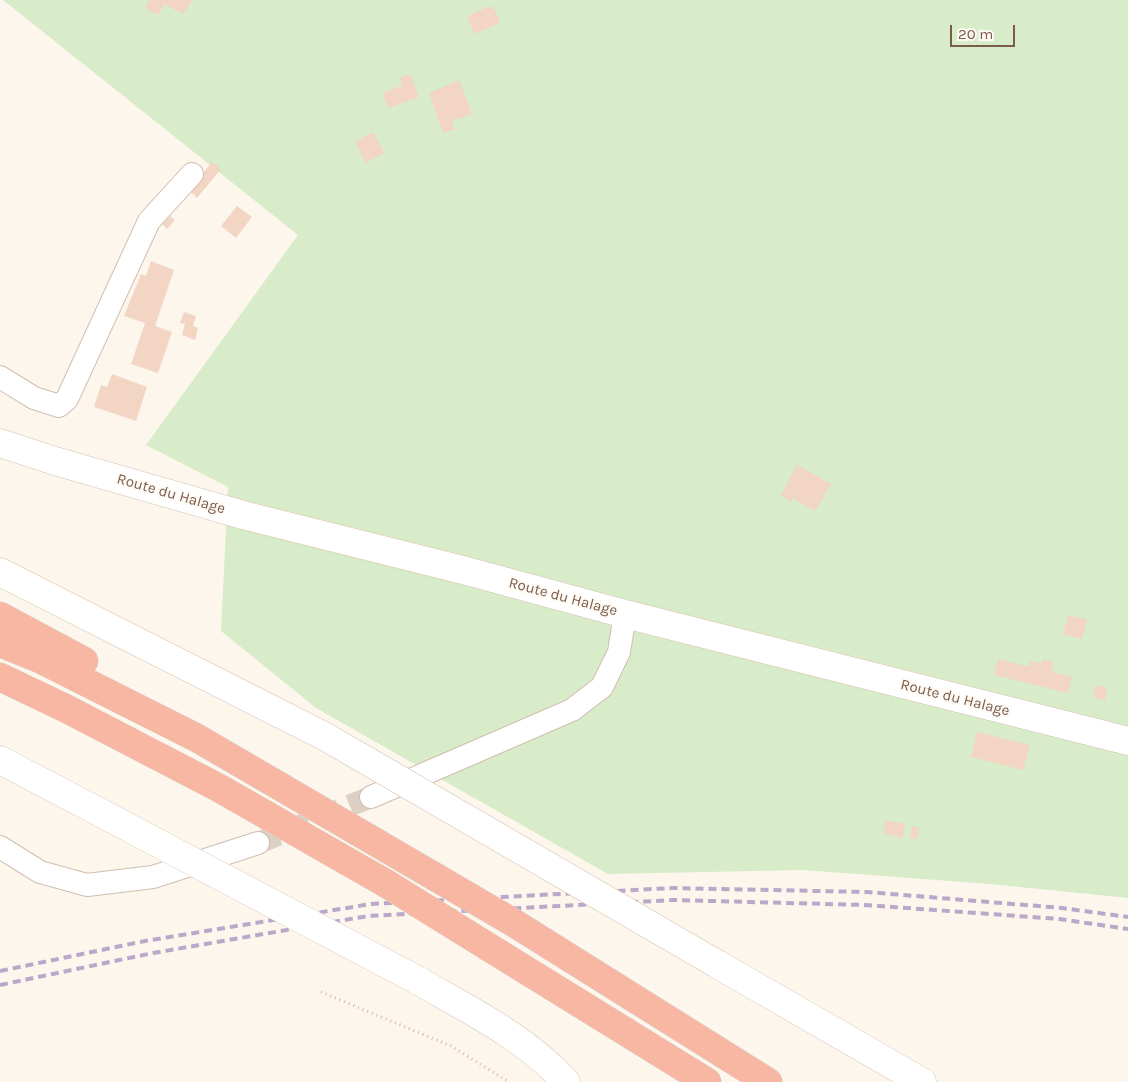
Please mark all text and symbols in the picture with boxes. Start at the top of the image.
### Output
scale bar [953,15,1018,47]
text: 20 m [958,25,993,43]
street label: Route du Halage [115,470,227,518]
street label: Route du Halage [507,574,619,620]
street label: Route du Halage [899,676,1011,720]

